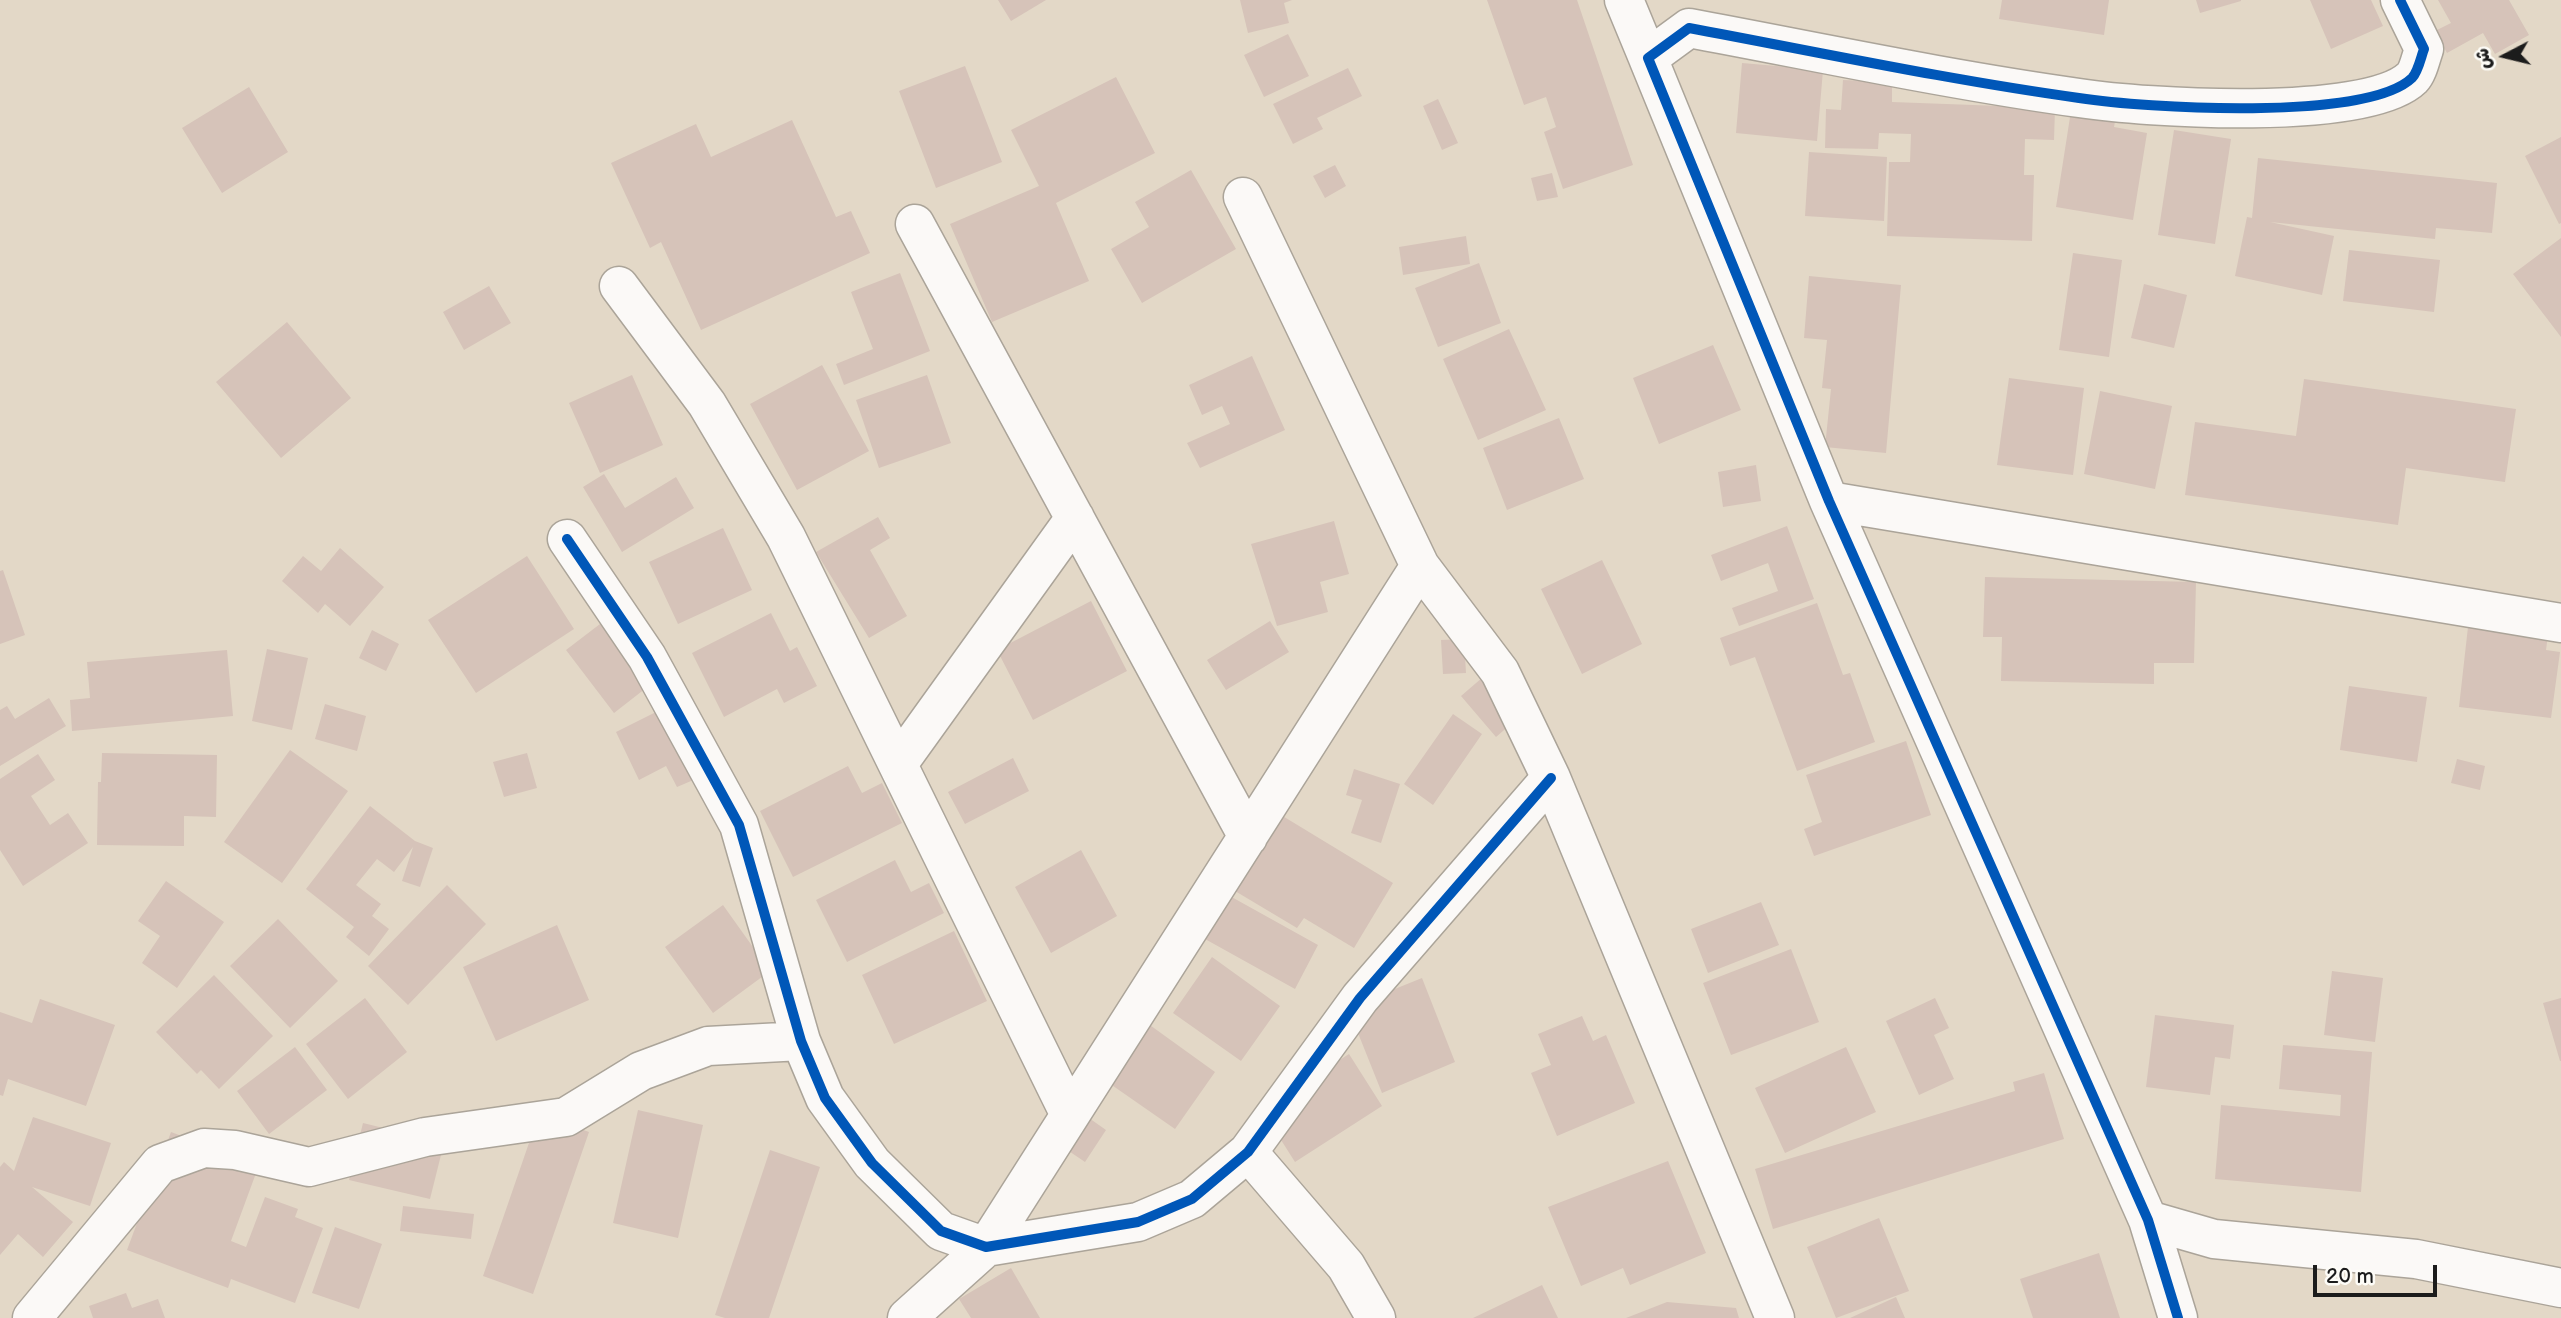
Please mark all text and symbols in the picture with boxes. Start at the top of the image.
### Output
north arrow [2470,21,2540,91]
text: ش [2471,47,2496,70]
scale bar [2316,1252,2440,1296]
text: 20 m [2326,1264,2374,1289]

